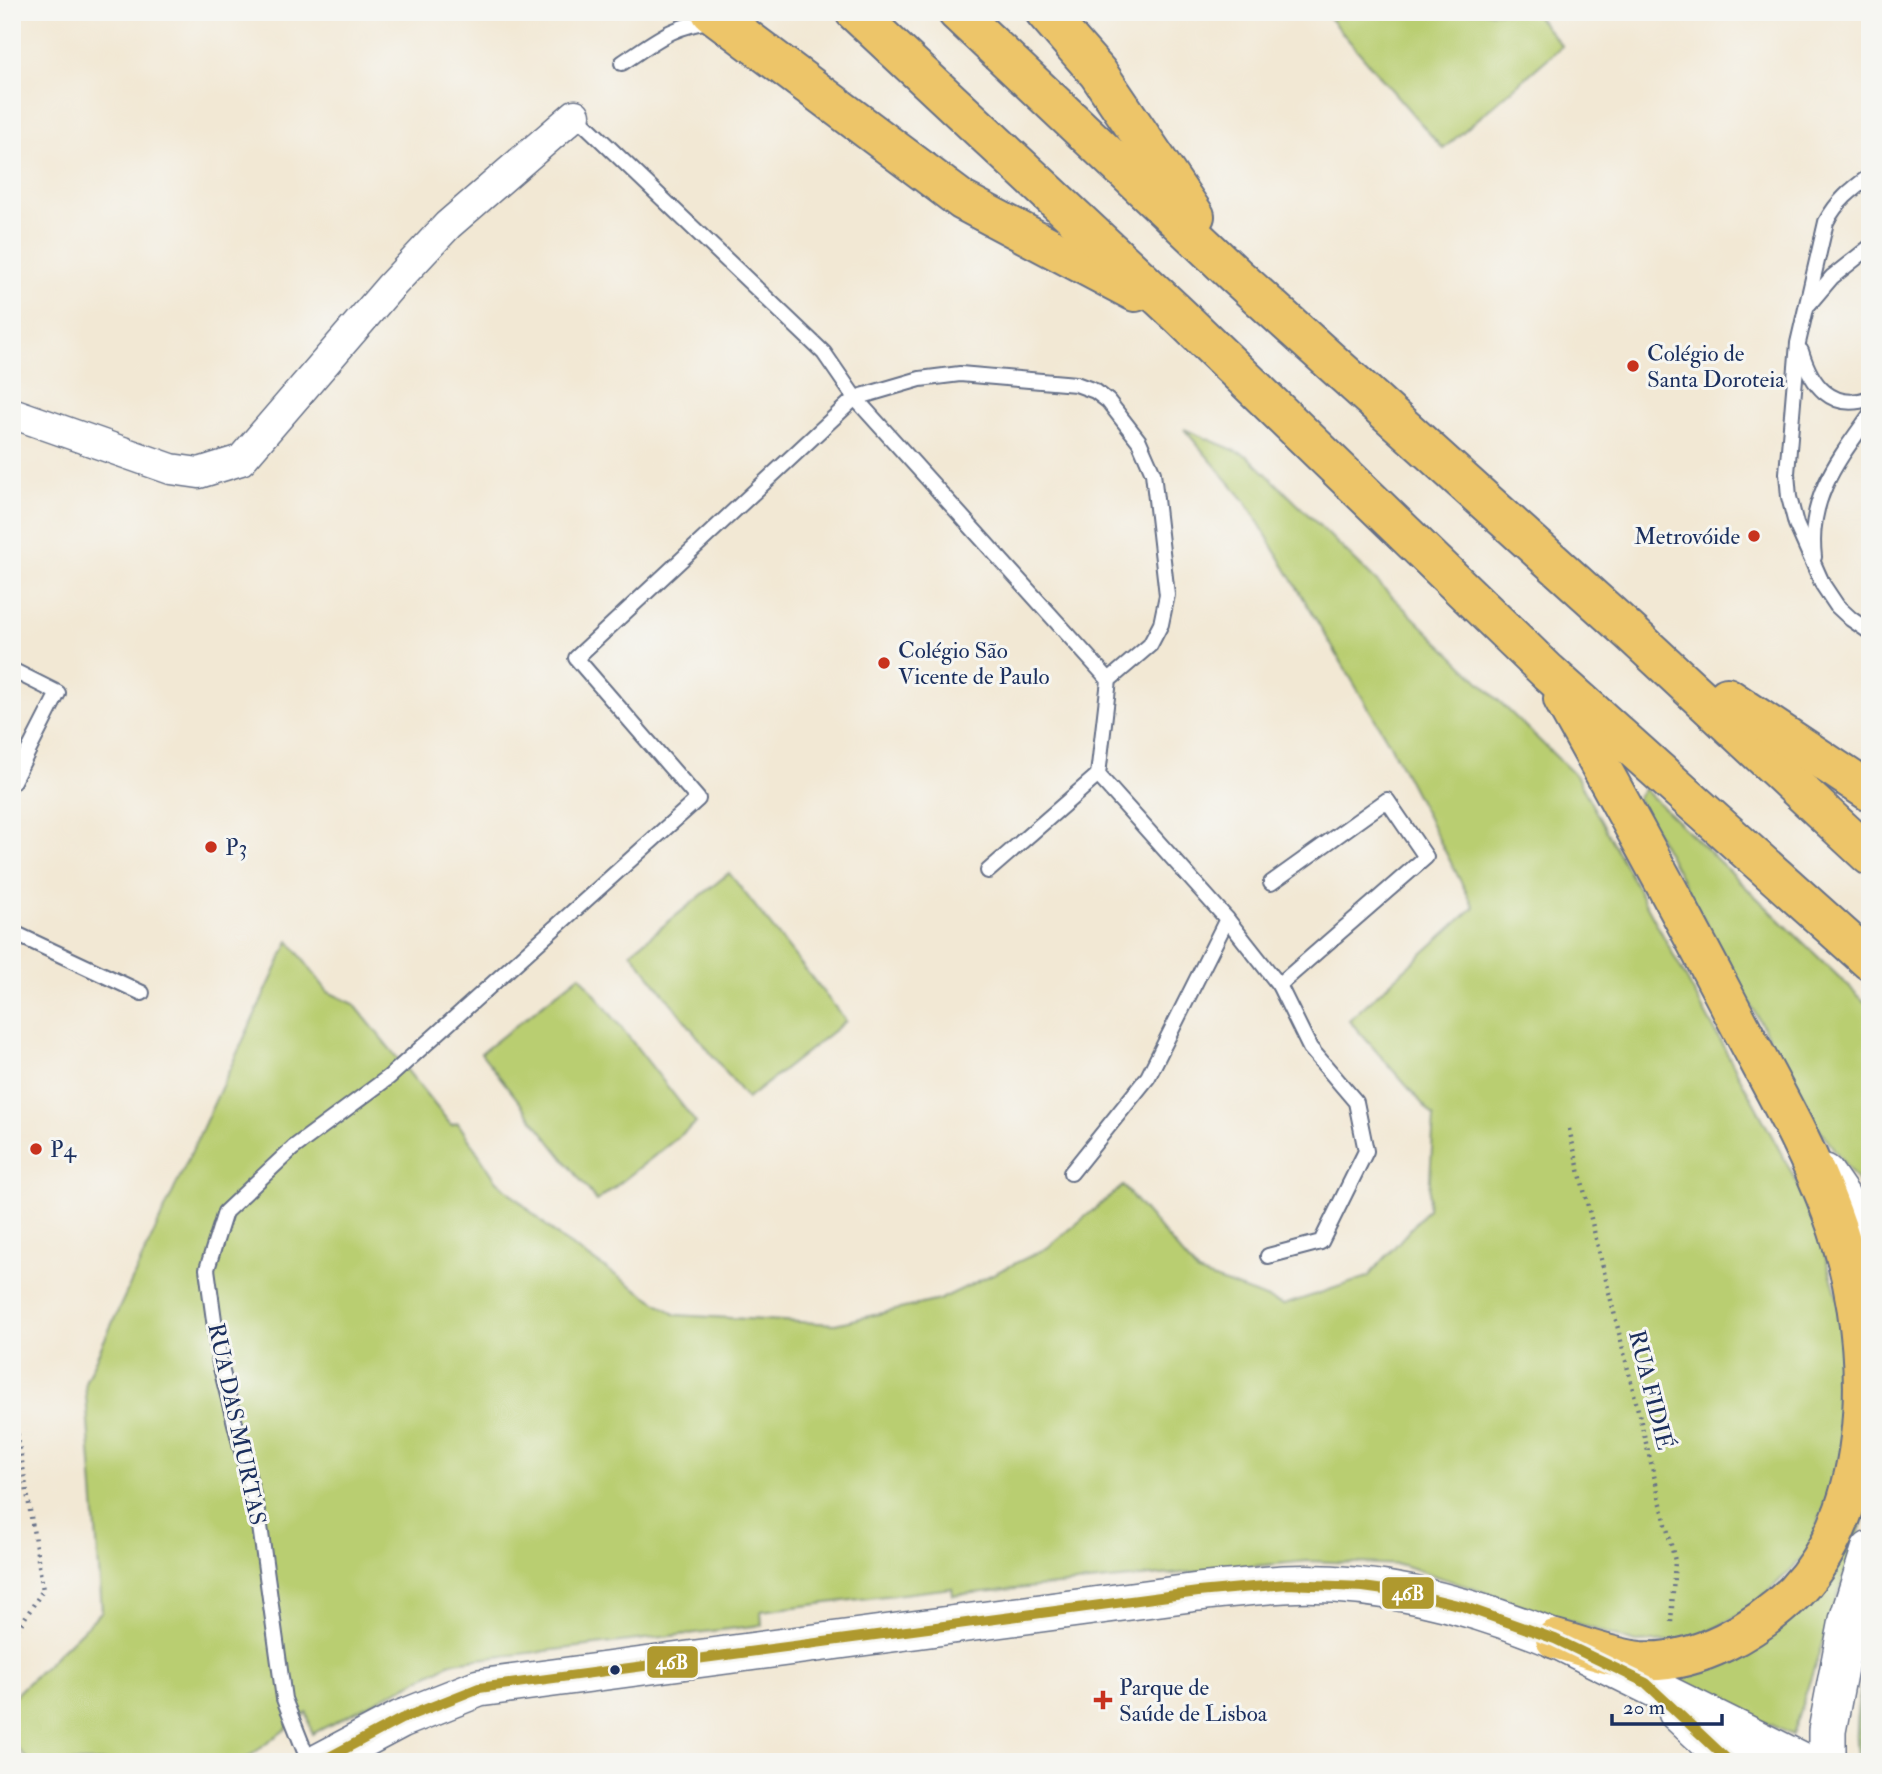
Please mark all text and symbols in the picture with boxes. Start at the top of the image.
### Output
place label: Colégio de Santa Doroteia [1647,339,1785,394]
marker: Colégio de Santa Doroteia [1625,358,1641,374]
place label: Metrovóide [1634,522,1740,551]
marker: Metrovóide [1746,528,1762,544]
place label: Colégio São Vicente de Paulo [898,636,1050,691]
marker: Colégio São Vicente de Paulo [876,655,892,671]
place label: P3 [225,833,247,862]
marker: P3 [203,839,219,855]
place label: P4 [50,1135,77,1164]
marker: P4 [28,1141,44,1157]
street label: RUA DAS MURTAS [201,1320,273,1528]
street label: RUA FIDIÉ [1622,1327,1680,1453]
line badge: 46B [1381,1576,1435,1610]
text: 46B [1391,1582,1424,1606]
line badge: 46B [646,1645,699,1679]
text: 46B [655,1651,688,1675]
unlabelled marker [608,1663,622,1677]
place label: Parque de Saúde de Lisboa [1119,1673,1268,1728]
scale bar [1612,1683,1723,1727]
marker: Parque de Saúde de Lisboa [1093,1690,1113,1710]
text: 20 m [1623,1694,1665,1721]

